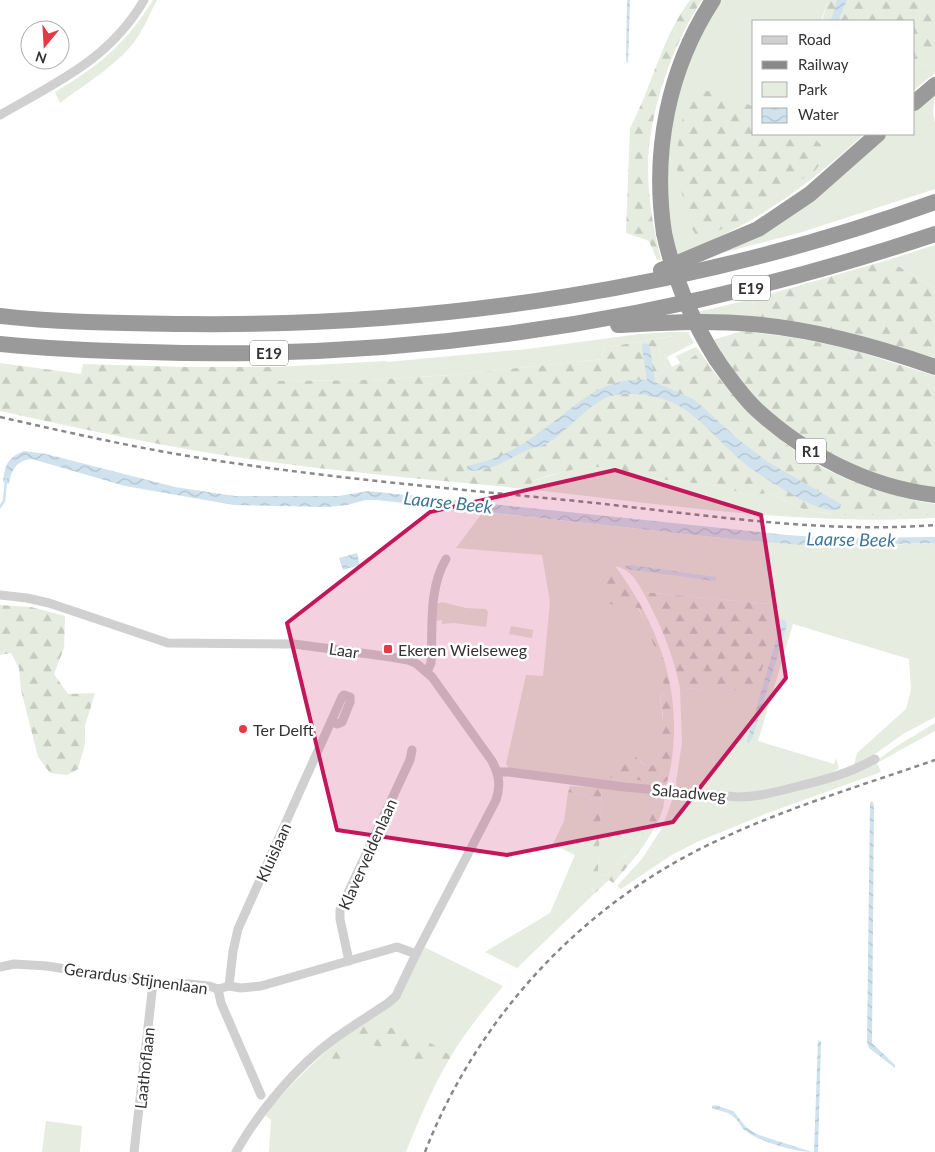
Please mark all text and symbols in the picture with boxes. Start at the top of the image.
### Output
north arrow [20,20,70,70]
legend [752,20,915,135]
text: Road [798,30,831,48]
text: N [33,48,49,68]
text: Railway [798,55,849,73]
text: Park [798,80,828,98]
text: Water [798,105,839,123]
road number: E19 [732,276,770,300]
road number: E19 [250,340,288,366]
road number: R1 [796,438,826,464]
water label: Laarse Beek [402,486,494,518]
water label: Laarse Beek [806,527,896,551]
street label: Laar [328,639,360,662]
place label: Ekeren Wielseweg [398,640,527,659]
marker: Ekeren Wielseweg [382,643,394,655]
place label: Ter Delft [253,720,314,739]
marker: Ter Delft [237,723,249,735]
street label: Salaadweg [651,779,727,805]
street label: Klaverveldenlaan [334,795,400,913]
street label: Kluislaan [252,820,294,884]
street label: Gerardus Stijnenlaan [63,959,209,997]
street label: Laathoflaan [130,1026,158,1110]

